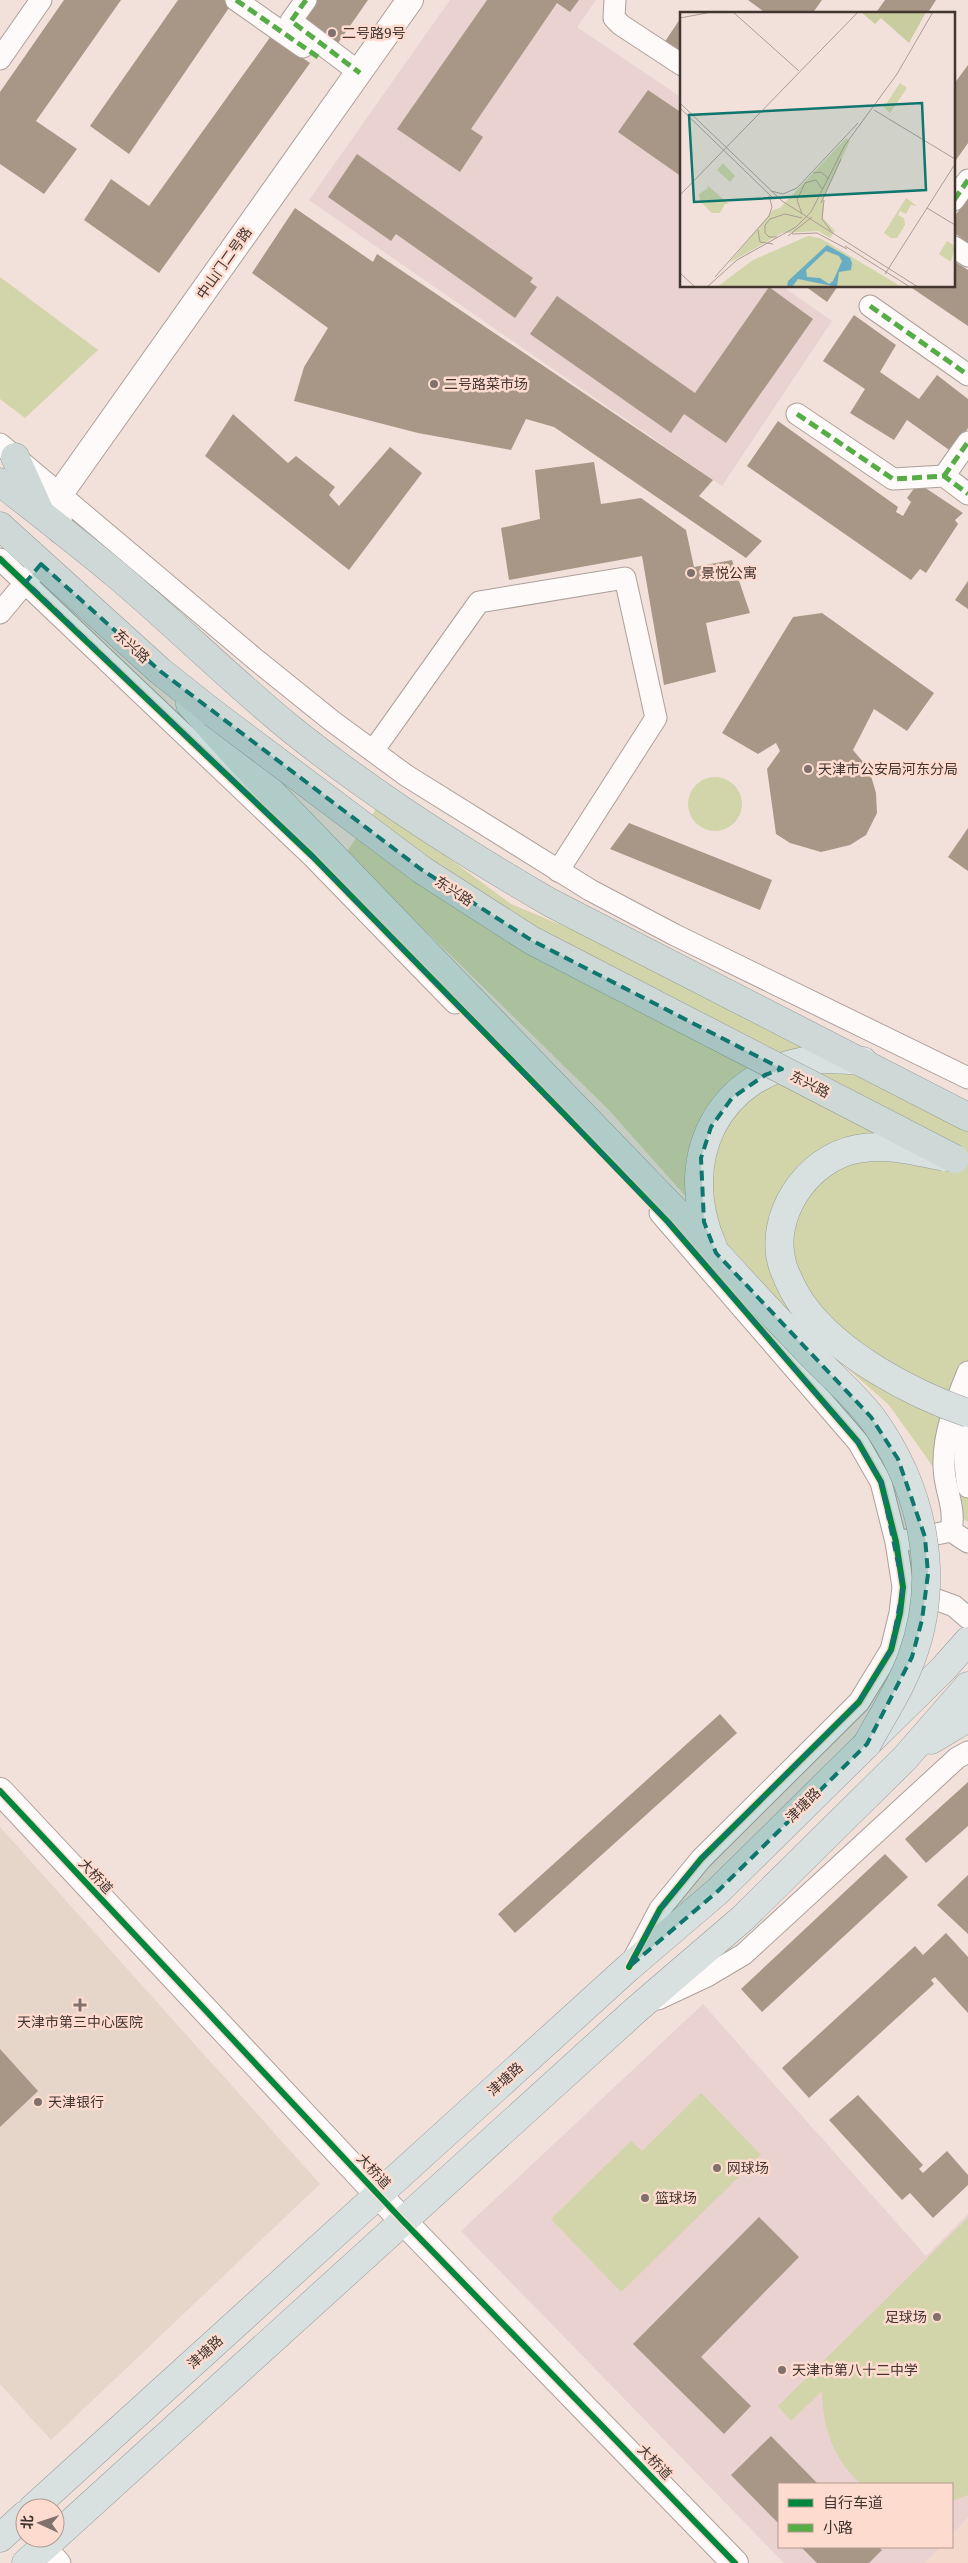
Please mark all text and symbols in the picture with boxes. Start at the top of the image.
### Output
inset map [680,12,956,288]
place label: 二号路9号 [342,23,406,42]
marker: 二号路9号 [326,27,338,39]
street label: 中山门二号路 [192,223,255,303]
place label: 二号路菜市场 [444,374,528,393]
marker: 二号路菜市场 [428,378,440,390]
place label: 景悦公寓 [701,563,757,582]
marker: 景悦公寓 [685,567,697,579]
street label: 东兴路 [110,625,154,667]
place label: 天津市公安局河东分局 [818,759,958,778]
marker: 天津市公安局河东分局 [802,763,814,775]
street label: 东兴路 [431,871,477,910]
street label: 东兴路 [787,1066,833,1102]
street label: 津塘路 [781,1783,824,1826]
street label: 大桥道 [75,1854,118,1897]
marker: 天津市第三中心医院 [73,1998,87,2012]
place label: 天津市第三中心医院 [17,2012,143,2031]
street label: 津塘路 [483,2058,527,2100]
place label: 天津银行 [48,2092,104,2111]
marker: 天津银行 [32,2096,44,2108]
street label: 大桥道 [353,2149,396,2192]
place label: 网球场 [727,2158,769,2177]
marker: 网球场 [711,2162,723,2174]
place label: 篮球场 [655,2188,697,2207]
marker: 篮球场 [639,2192,651,2204]
place label: 足球场 [885,2307,927,2326]
marker: 足球场 [931,2311,943,2323]
street label: 津塘路 [183,2331,227,2373]
place label: 天津市第八十二中学 [792,2360,918,2379]
marker: 天津市第八十二中学 [776,2364,788,2376]
street label: 大桥道 [634,2440,677,2483]
legend [778,2483,953,2548]
text: 自行车道 [823,2492,883,2512]
north arrow [15,2498,65,2548]
text: 北 [17,2515,36,2530]
text: 小路 [823,2517,853,2537]

